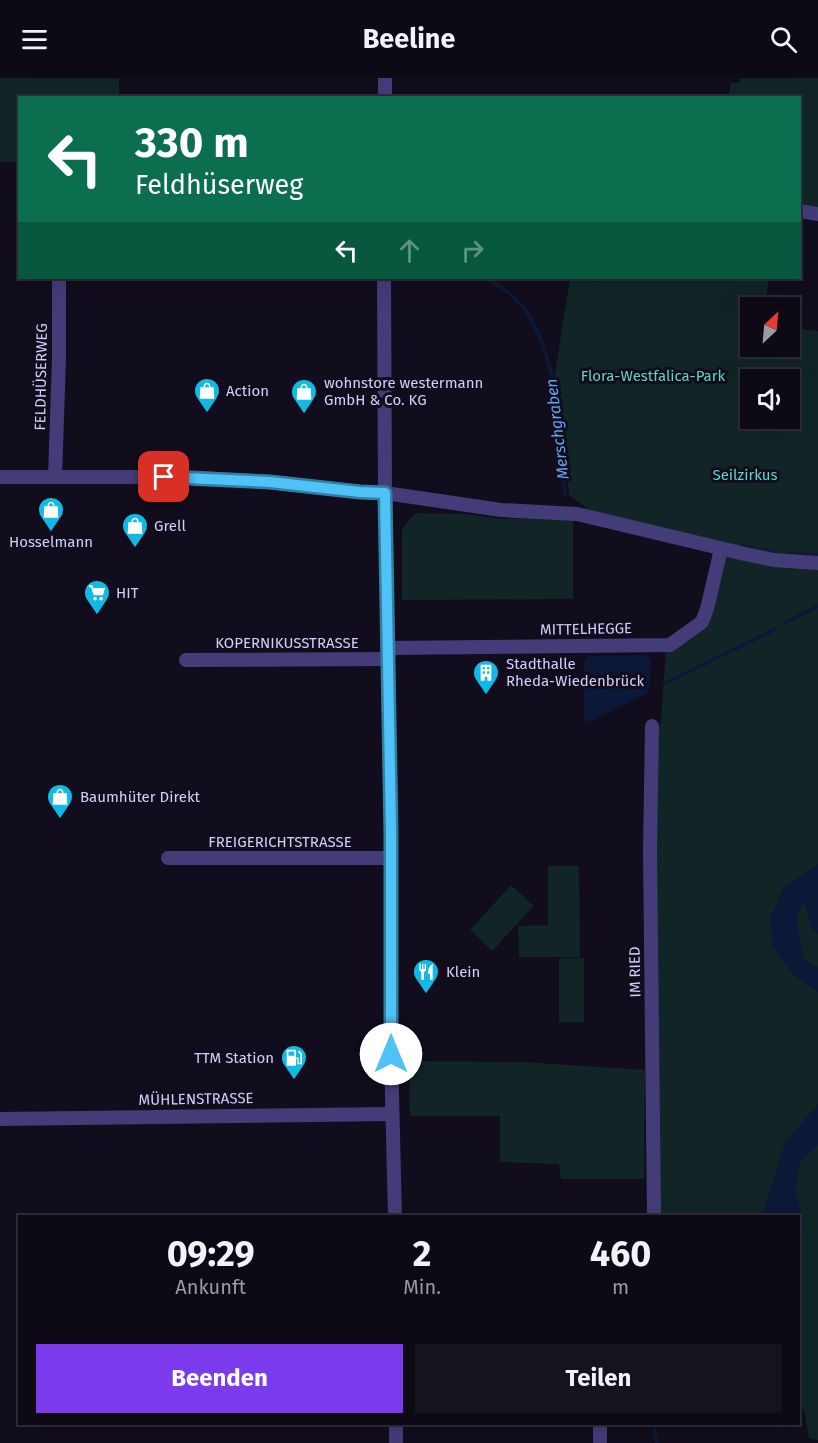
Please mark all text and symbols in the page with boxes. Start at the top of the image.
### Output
icon: menu [18,23,51,56]
text: Beeline [363,23,455,55]
icon: search [767,23,800,56]
text: 330 m [135,118,249,168]
icon: left [36,120,114,198]
text: Feldhüserweg [135,169,303,201]
icon: left [330,234,363,267]
icon: ahead [393,234,426,267]
icon: right [456,234,489,267]
north arrow [740,297,800,357]
map controls [740,297,800,429]
street label: FELDHÜSERWEG [31,323,51,431]
park label: Flora-Westfalica-Park [581,367,726,385]
button: sound [740,369,800,429]
place label: wohnstore westermann GmbH & Co. KG [324,374,483,409]
shop icon: Action [192,376,222,414]
shop icon: wohnstore westermann GmbH & Co. KG [289,377,319,415]
water label: Merschgraben [541,377,573,481]
place label: Action [226,382,269,400]
pin [138,451,189,502]
icon: arrive [147,460,180,493]
park label: Seilzirkus [712,466,778,484]
shop icon: Hosselmann [36,495,66,533]
shop icon: Grell [120,511,150,549]
place label: Grell [154,517,186,535]
place label: Hosselmann [9,533,93,551]
supermarket icon: HIT [82,578,112,616]
place label: HIT [116,584,139,602]
street label: MITTELHEGGE [540,619,632,639]
street label: KOPERNIKUSSTRASSE [215,634,359,652]
place label: Stadthalle Rheda-Wiedenbrück [506,655,644,690]
building icon: Stadthalle Rheda-Wiedenbrück [471,658,501,696]
shop icon: Baumhüter Direkt [45,782,75,820]
place label: Baumhüter Direkt [80,788,201,806]
street label: FREIGERICHTSTRASSE [208,833,352,851]
street label: IM RIED [626,946,644,998]
restaurant icon: Klein [411,957,441,995]
place label: Klein [446,963,480,981]
position arrow [359,1022,423,1086]
fuel station icon: TTM Station [279,1043,309,1081]
place label: TTM Station [194,1049,274,1067]
street label: MÜHLENSTRASSE [138,1089,254,1109]
text: 09:29 [167,1232,255,1276]
text: 2 [413,1232,431,1276]
text: 460 [590,1232,651,1276]
text: Ankunft [175,1275,246,1299]
text: Min. [403,1275,441,1299]
text: m [612,1275,629,1299]
button: Beenden [36,1344,403,1413]
button: Teilen [415,1344,782,1413]

